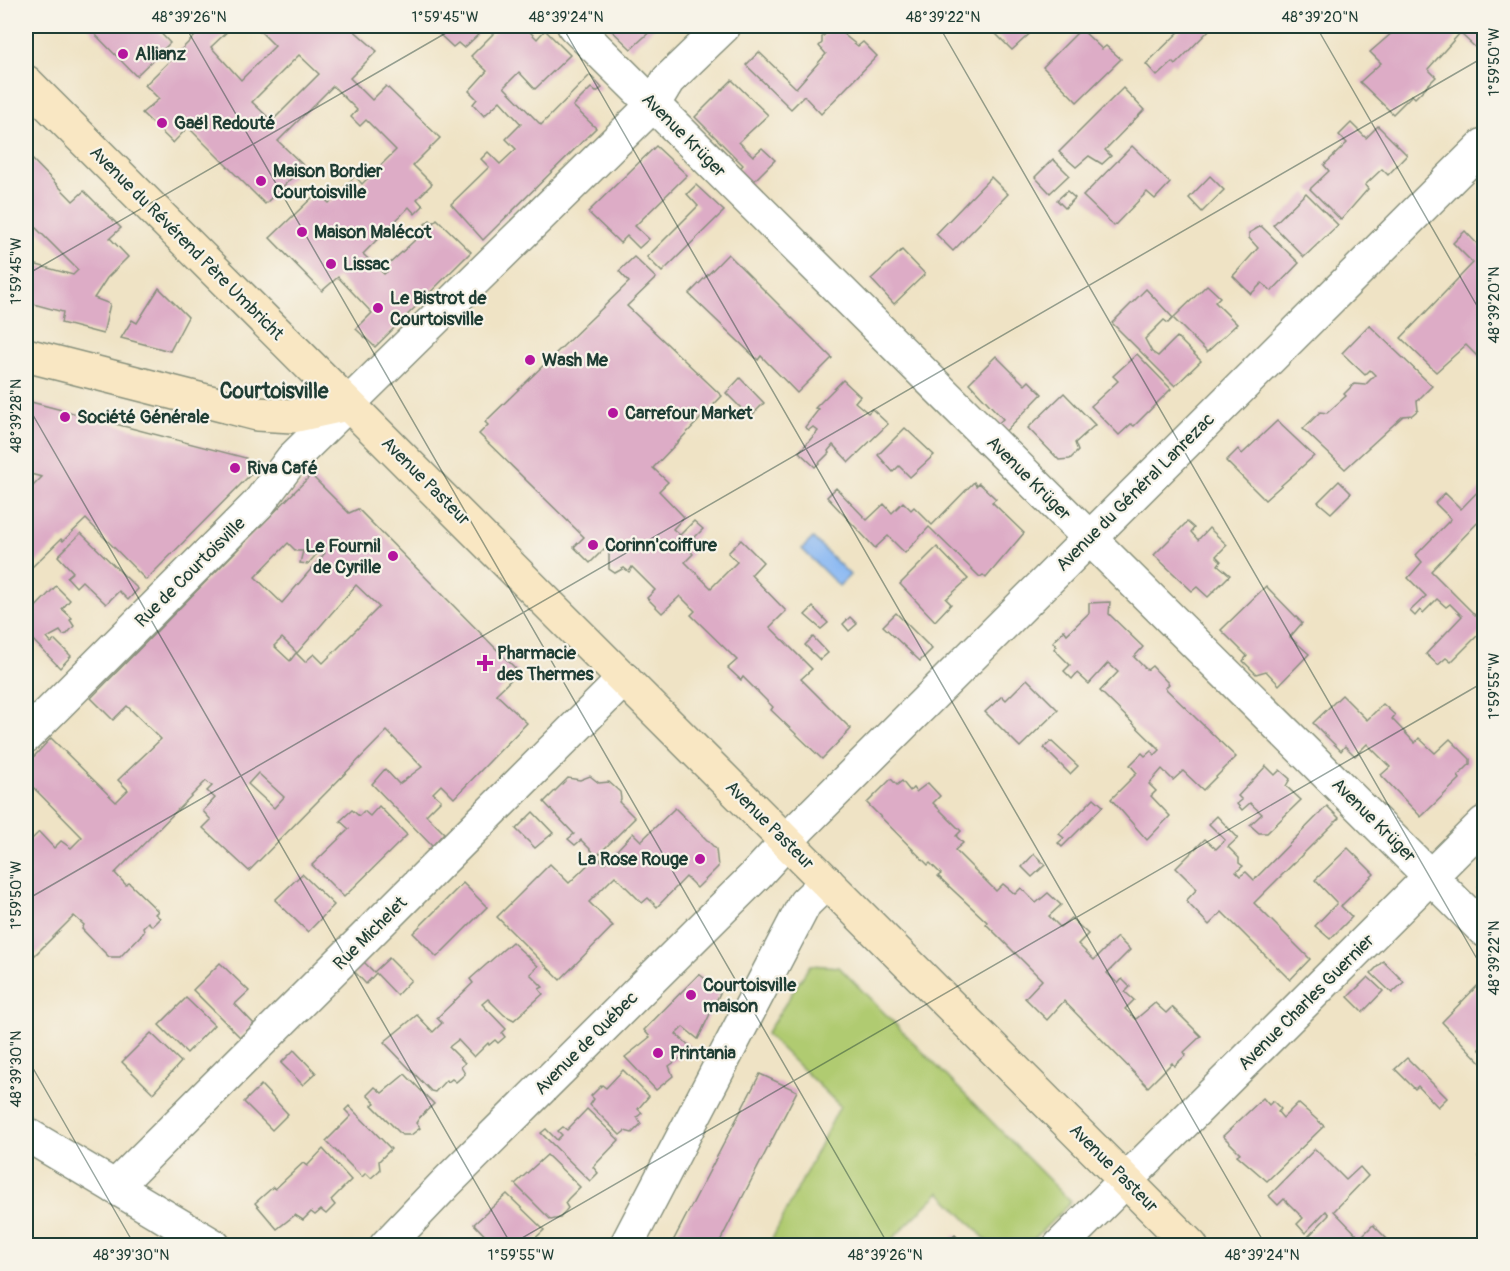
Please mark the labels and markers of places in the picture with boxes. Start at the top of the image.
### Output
place label: Allianz [135,43,186,66]
marker: Allianz [116,47,130,61]
place label: Gaël Redouté [174,112,276,135]
marker: Gaël Redouté [155,116,169,130]
place label: Maison Bordier Courtoisville [273,160,383,204]
marker: Maison Bordier Courtoisville [254,174,268,188]
place label: Maison Malécot [314,221,432,244]
marker: Maison Malécot [295,225,309,239]
place label: Lissac [343,253,390,276]
marker: Lissac [324,257,338,271]
place label: Le Bistrot de Courtoisville [390,287,488,331]
marker: Le Bistrot de Courtoisville [371,301,385,315]
place label: Wash Me [542,349,609,372]
marker: Wash Me [523,353,537,367]
place label: Carrefour Market [625,402,753,425]
place label: Société Générale [77,406,210,429]
marker: Carrefour Market [606,406,620,420]
marker: Société Générale [58,410,72,424]
place label: Riva Café [247,457,318,480]
marker: Riva Café [228,461,242,475]
place label: Corinn'coiffure [605,534,718,557]
place label: Le Fournil de Cyrille [305,535,382,579]
marker: Corinn'coiffure [586,538,600,552]
marker: Le Fournil de Cyrille [386,549,400,563]
place label: Pharmacie des Thermes [497,642,594,686]
marker: Pharmacie des Thermes [478,656,492,670]
place label: La Rose Rouge [578,848,689,871]
marker: La Rose Rouge [693,852,707,866]
place label: Courtoisville maison [703,974,797,1018]
marker: Courtoisville maison [684,988,698,1002]
place label: Printania [670,1042,737,1065]
marker: Printania [651,1046,665,1060]

